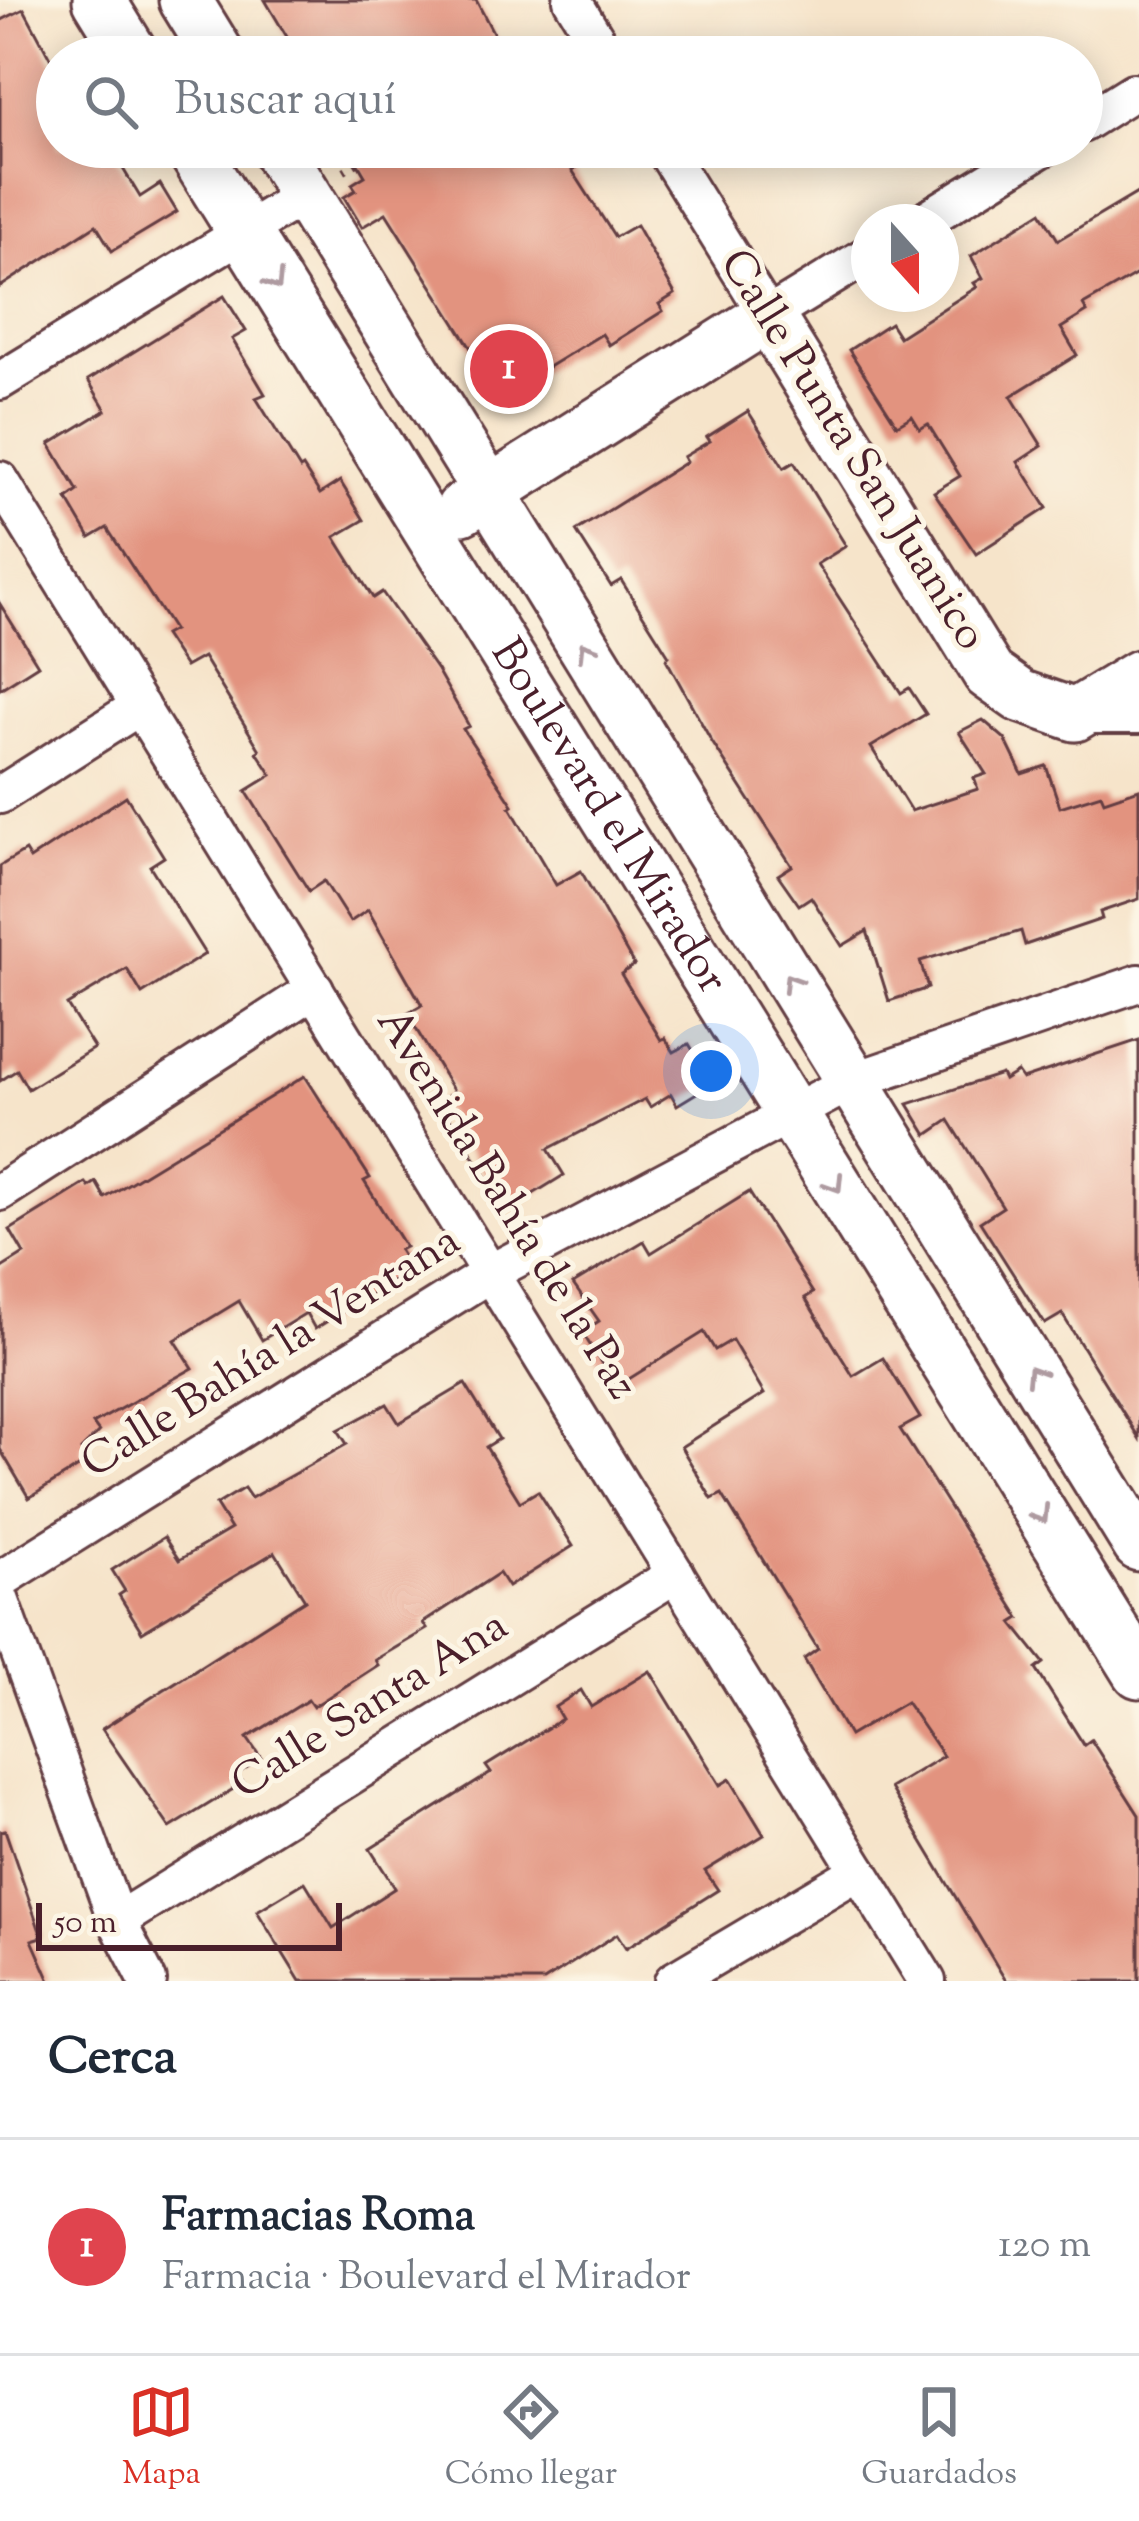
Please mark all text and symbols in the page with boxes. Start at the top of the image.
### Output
search box [36,36,1103,168]
icon: search [78,69,144,135]
text: Buscar aquí [174,70,396,135]
north arrow [851,204,959,312]
street label: Calle Punta San Juanico [701,238,1001,664]
one-way arrow [261,269,283,291]
pin: 1 [470,324,548,414]
street label: Boulevard el Mirador [472,627,743,1007]
one-way arrow [578,642,600,664]
one-way arrow [783,973,805,995]
street label: Avenida Bahía de la Paz [358,996,652,1414]
your location [681,1041,741,1101]
one-way arrow [821,1171,843,1193]
street label: Calle Bahía la Ventana [70,1211,474,1497]
one-way arrow [1025,1365,1048,1387]
one-way arrow [1027,1502,1049,1524]
street label: Calle Santa Ana [220,1596,522,1818]
scale bar [36,1897,342,1950]
text: 50 m [54,1900,117,1948]
text: Cerca [48,2023,177,2096]
text: Farmacias Roma [162,2186,475,2251]
text: 1 [80,2219,94,2275]
text: 120 m [998,2219,1091,2275]
text: Farmacia · Boulevard el Mirador [162,2251,691,2307]
tab: Mapa [122,2379,201,2499]
tab: Cómo llegar [445,2379,617,2499]
tab: Guardados [861,2379,1017,2499]

